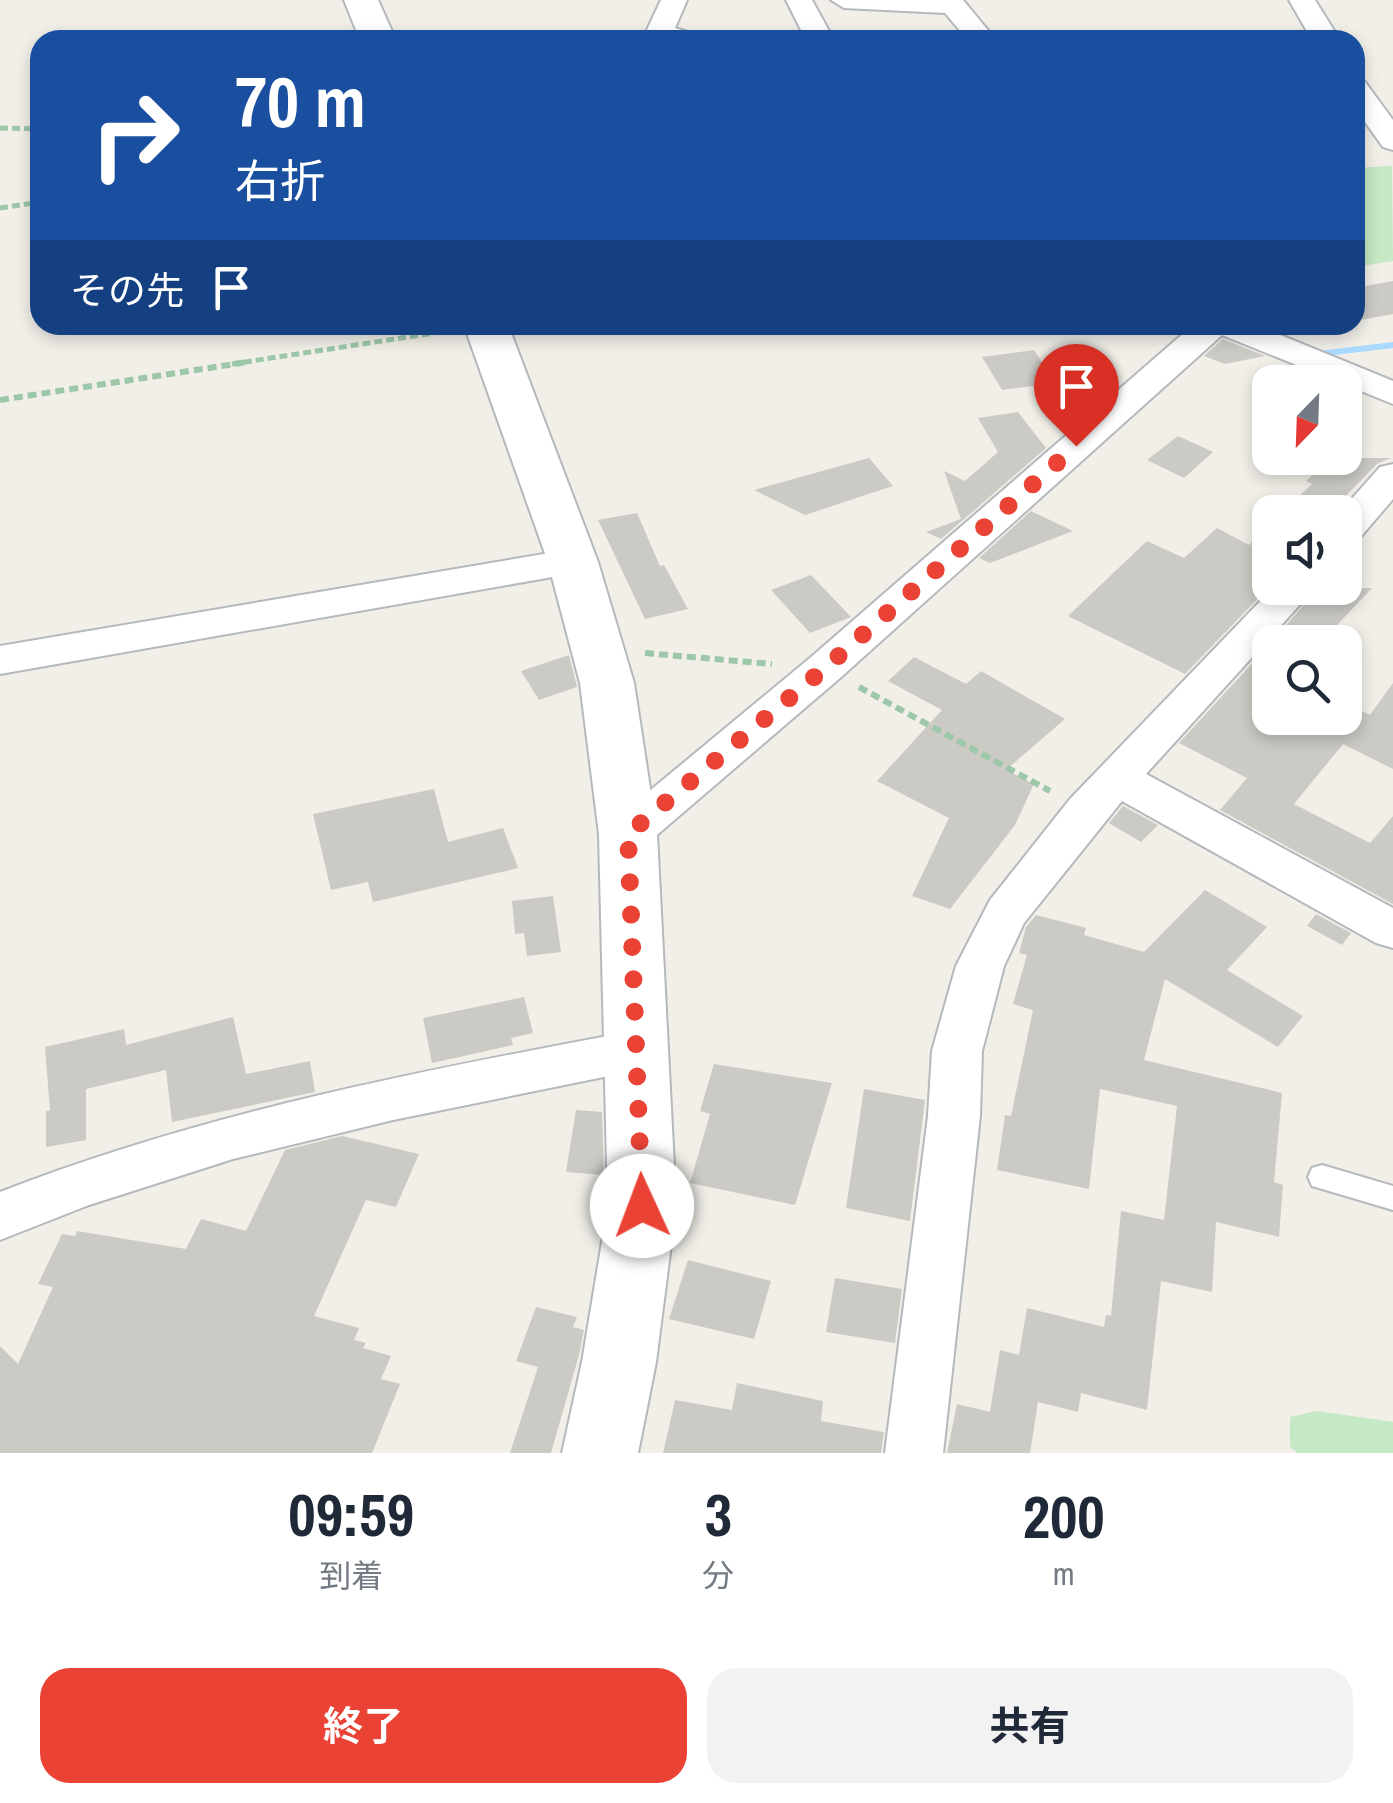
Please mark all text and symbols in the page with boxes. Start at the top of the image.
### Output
text: 70 m [235,55,366,149]
icon: right [70,70,200,200]
text: 右折 [235,150,325,211]
icon: arrive [204,260,259,315]
text: その先 [70,265,184,316]
pin [1034,344,1119,447]
icon: arrive [1049,359,1104,414]
north arrow [1252,365,1362,475]
map controls [1252,365,1362,735]
button: sound [1252,495,1362,605]
button: search [1252,625,1362,735]
position arrow [590,1154,694,1258]
text: 09:59 [288,1474,414,1555]
text: 3 [705,1474,732,1555]
text: 200 [1023,1476,1105,1557]
text: m [1053,1552,1075,1595]
text: 到着 [319,1554,383,1597]
text: 分 [702,1554,734,1597]
button: 終了 [40,1668,687,1783]
button: 共有 [707,1668,1353,1783]

